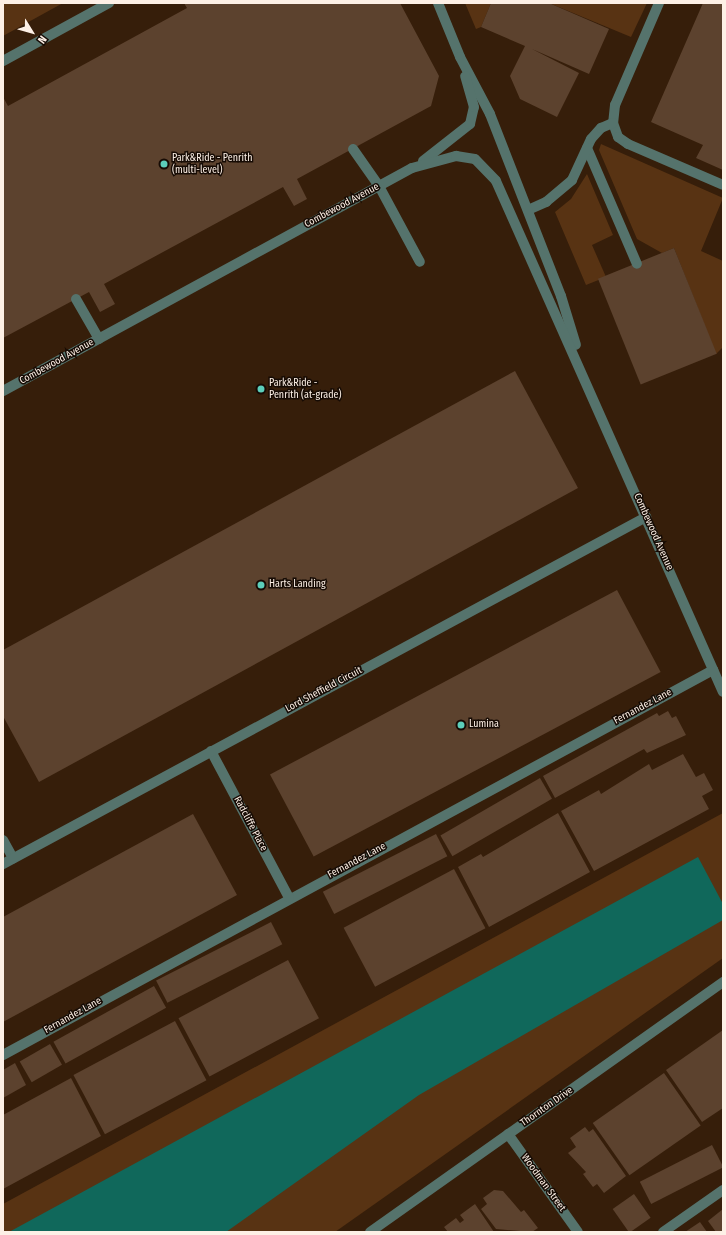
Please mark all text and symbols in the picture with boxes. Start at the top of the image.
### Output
north arrow [12,12,52,52]
text: N [35,33,49,46]
place label: Park&Ride - Penrith (multi-level) [172,152,253,176]
marker: Park&Ride - Penrith (multi-level) [159,159,169,169]
street label: Combewood Avenue [303,181,381,231]
street label: Combewood Avenue [18,337,96,387]
place label: Park&Ride - Penrith (at-grade) [269,377,341,400]
marker: Park&Ride - Penrith (at-grade) [256,384,266,394]
street label: Combewood Avenue [631,492,675,572]
place label: Harts Landing [269,579,326,591]
marker: Harts Landing [256,580,266,590]
street label: Lord Sheffield Circuit [284,665,364,715]
street label: Fernandez Lane [612,687,674,727]
place label: Lumina [469,719,499,731]
marker: Lumina [456,720,466,730]
street label: Radcliffe Place [231,795,269,853]
street label: Fernandez Lane [326,841,388,881]
street label: Fernandez Lane [42,995,104,1037]
street label: Thornton Drive [519,1085,575,1129]
street label: Woodman Street [518,1152,568,1214]

